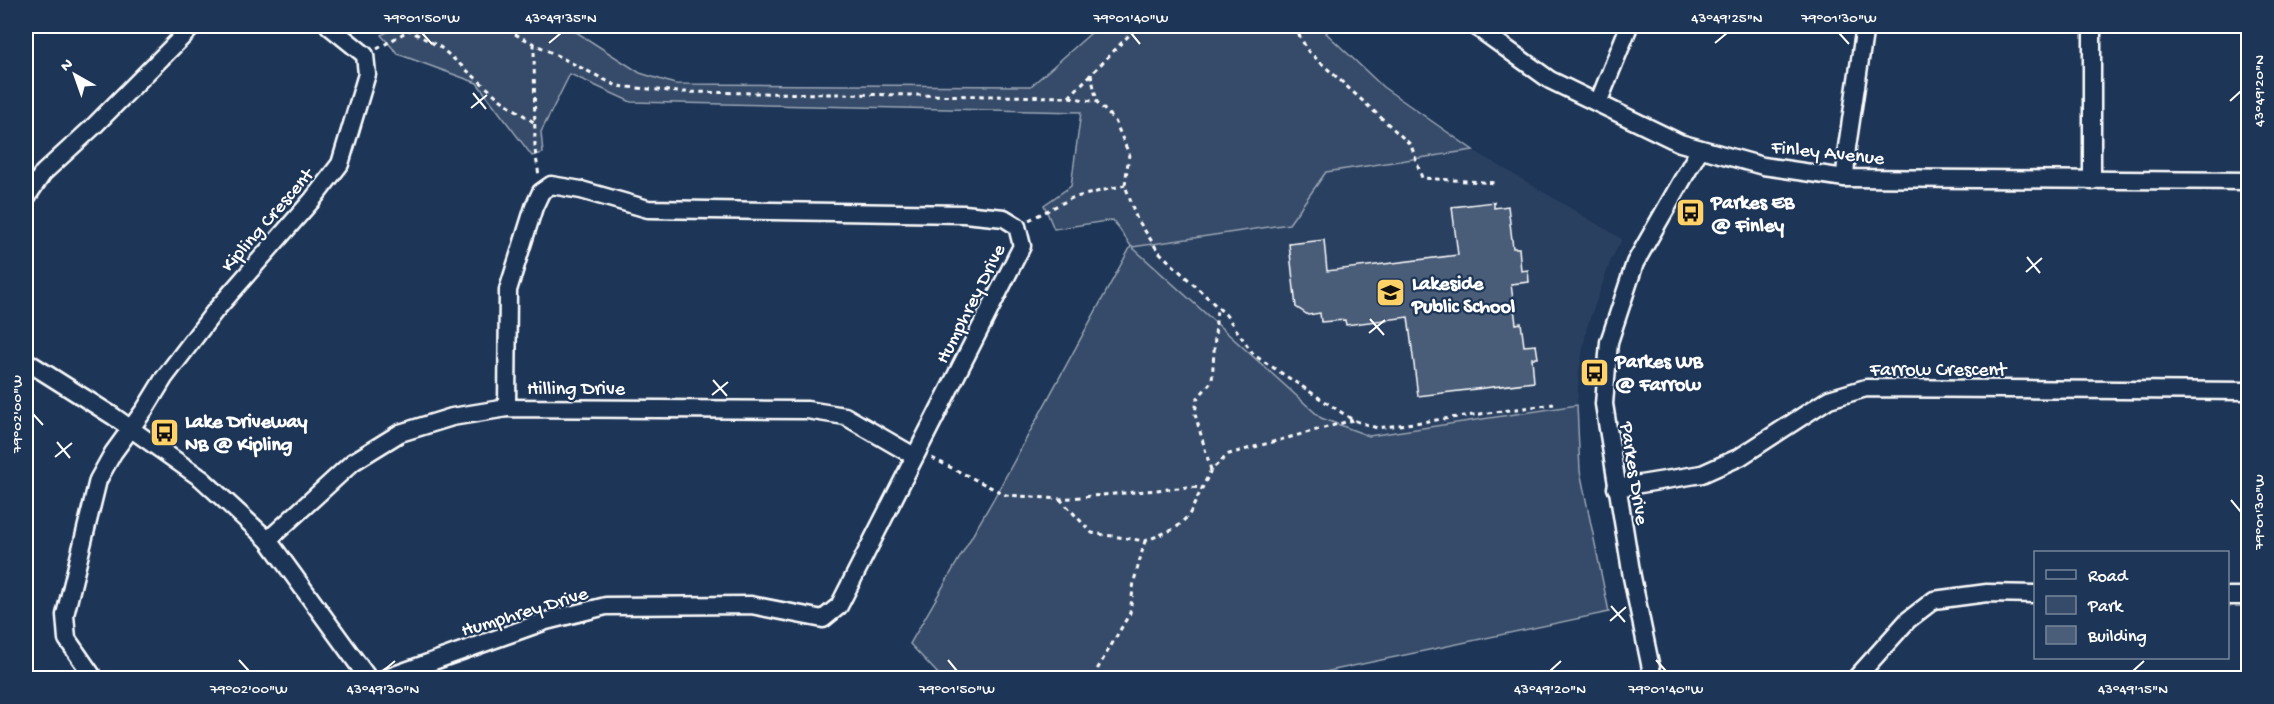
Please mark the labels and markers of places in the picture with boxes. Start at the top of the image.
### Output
place label: Parkes EB @ Finley [1710,193,1795,239]
bus stop icon: Parkes EB @ Finley [1674,196,1706,228]
place label: Lakeside Public School [1411,274,1516,320]
school or university icon: Lakeside Public School [1375,277,1407,309]
place label: Parkes WB @ Farrow [1614,352,1704,398]
bus stop icon: Parkes WB @ Farrow [1578,356,1610,388]
place label: Lake Driveway NB @ Kipling [185,412,308,458]
bus stop icon: Lake Driveway NB @ Kipling [148,416,180,448]

